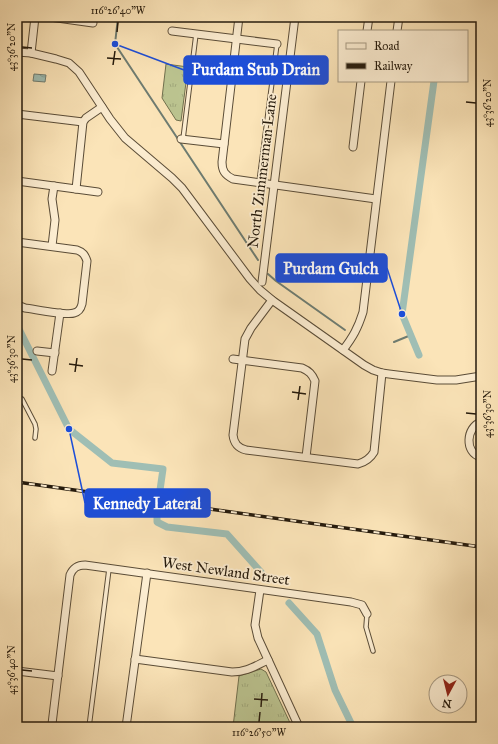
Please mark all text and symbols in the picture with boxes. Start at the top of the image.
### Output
text: 116°26'40"W [91,5,146,17]
text: 43°36'20"N [6,22,18,71]
legend [338,30,468,82]
text: Road [374,39,400,53]
callout: Purdam Stub Drain [184,56,328,84]
text: Railway [374,59,413,73]
text: Purdam Stub Drain [192,60,321,79]
text: 43°36'20"N [482,78,494,127]
street label: North Zimmerman Lane [244,93,280,249]
callout: Purdam Gulch [276,254,387,282]
text: Purdam Gulch [283,259,379,278]
text: 43°36'30"N [6,335,18,383]
text: 43°36'30"N [482,390,494,438]
callout: Kennedy Lateral [85,489,210,517]
text: Kennedy Lateral [93,494,202,514]
street label: West Newland Street [161,553,292,589]
text: 43°36'40"N [6,645,18,695]
north arrow [428,674,468,714]
text: N [441,696,452,710]
text: 116°26'50"W [232,727,286,739]

